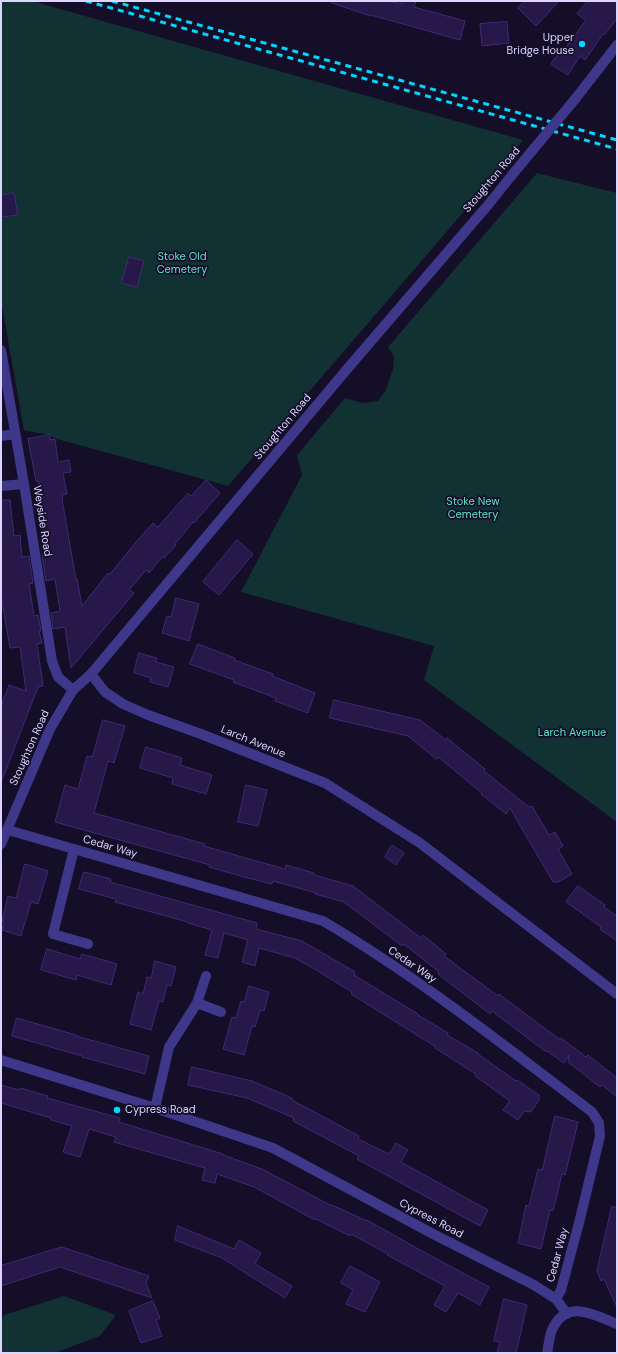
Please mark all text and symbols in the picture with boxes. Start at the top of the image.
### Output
place label: Upper Bridge House [507,31,574,57]
marker: Upper Bridge House [577,39,587,49]
street label: Stoughton Road [461,145,523,215]
park label: Stoke Old Cemetery [157,250,207,276]
street label: Stoughton Road [252,392,314,462]
street label: Weyside Road [30,485,54,557]
park label: Stoke New Cemetery [446,495,500,521]
street label: Stoughton Road [7,708,53,788]
street label: Larch Avenue [219,723,287,761]
park label: Larch Avenue [538,726,606,740]
street label: Cedar Way [81,833,139,861]
street label: Cedar Way [385,944,439,986]
place label: Cypress Road [125,1103,196,1117]
marker: Cypress Road [112,1105,122,1115]
street label: Cypress Road [397,1197,465,1241]
street label: Cedar Way [544,1226,572,1284]

